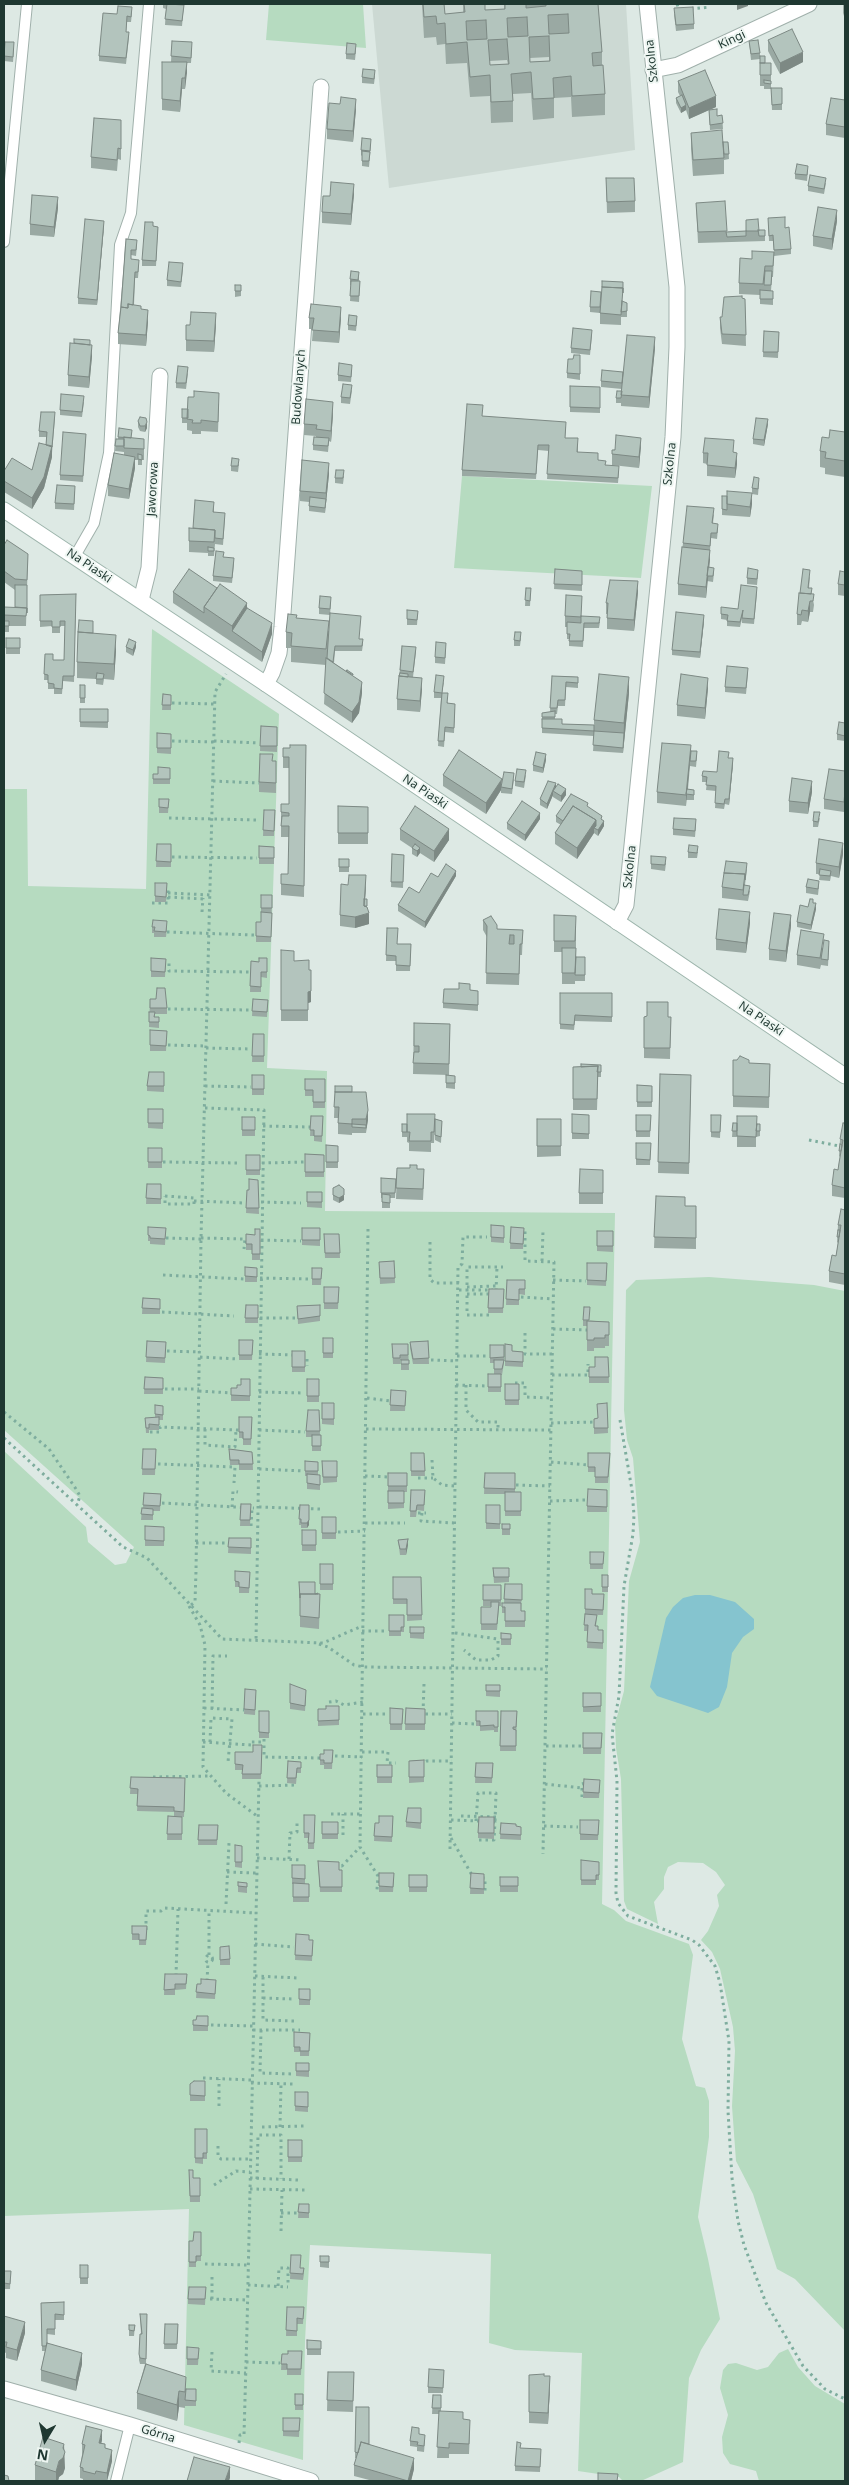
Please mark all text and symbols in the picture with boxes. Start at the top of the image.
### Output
street label: Kingi [716,27,748,53]
street label: Szkolna [643,39,661,83]
street label: Budowlanych [289,349,309,425]
street label: Szkolna [661,442,679,486]
street label: Jaworowa [144,461,162,517]
street label: Na Piaski [64,546,114,586]
street label: Na Piaski [400,772,450,812]
street label: Szkolna [621,845,639,889]
street label: Na Piaski [736,999,786,1039]
north arrow [20,2415,70,2465]
street label: Górna [139,2422,177,2446]
text: N [35,2445,50,2466]

